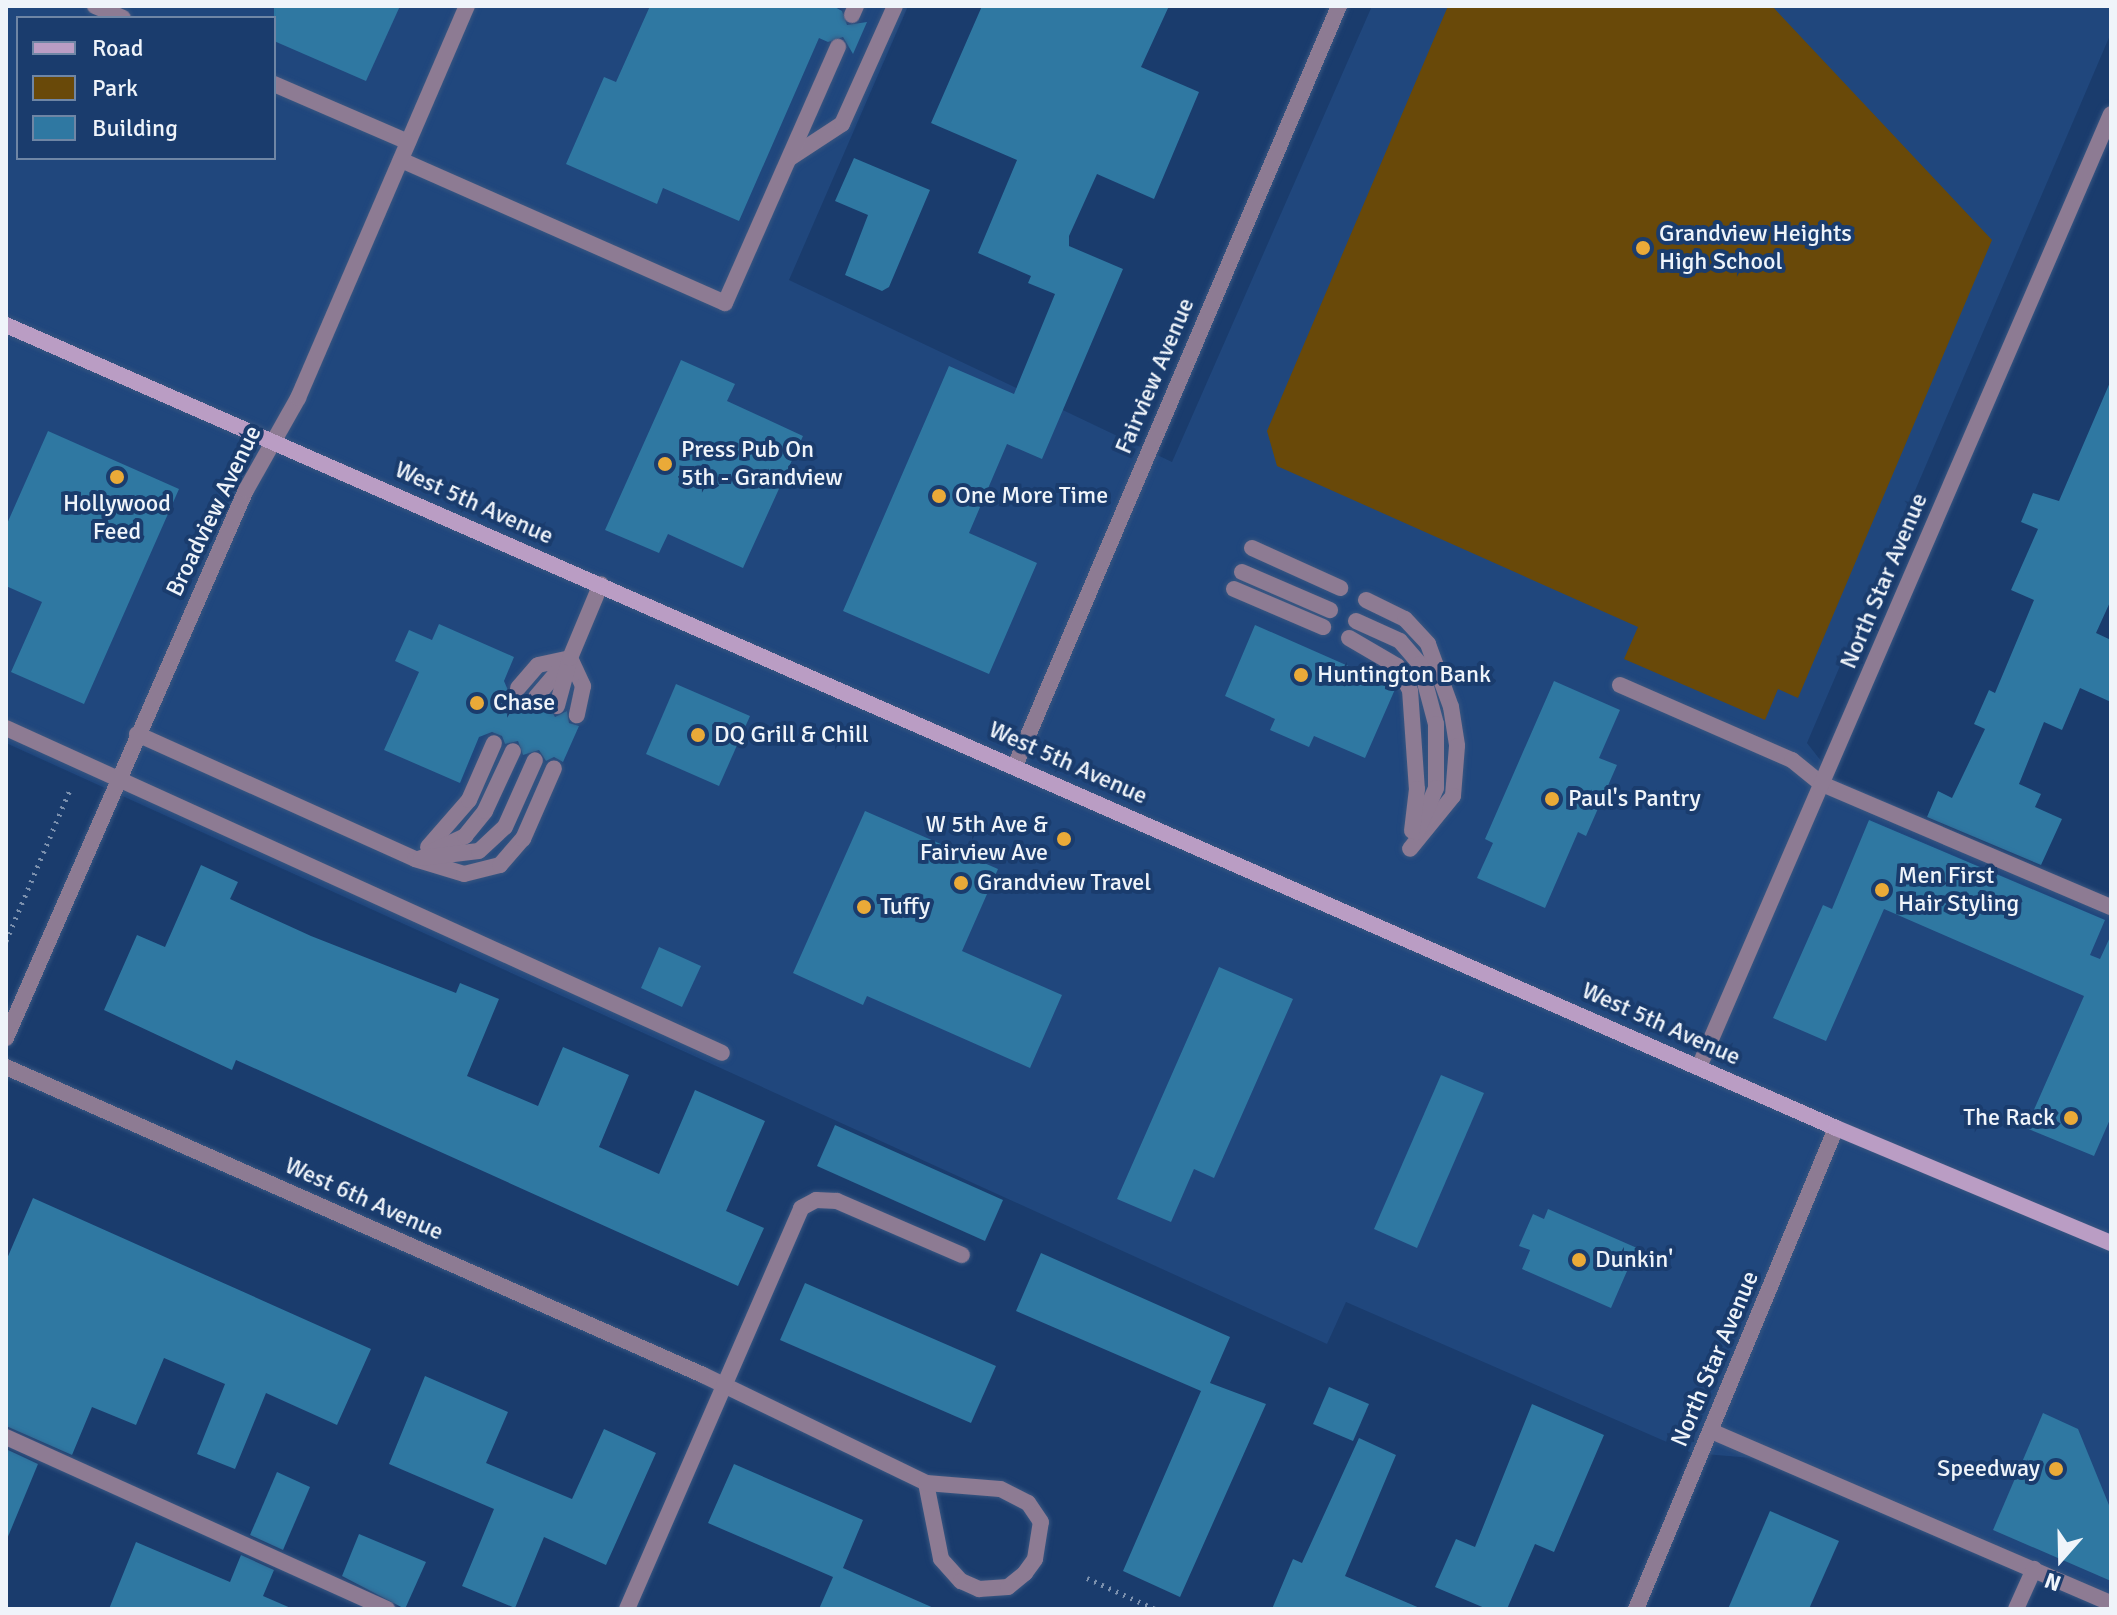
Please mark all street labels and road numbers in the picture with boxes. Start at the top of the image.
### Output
street label: Fairview Avenue [1109,294,1201,458]
street label: Broadview Avenue [160,421,268,601]
street label: West 5th Avenue [390,455,558,551]
street label: North Star Avenue [1834,489,1934,673]
street label: West 5th Avenue [984,715,1152,811]
street label: West 5th Avenue [1577,976,1745,1072]
street label: West 6th Avenue [280,1151,448,1247]
street label: North Star Avenue [1665,1267,1765,1451]

